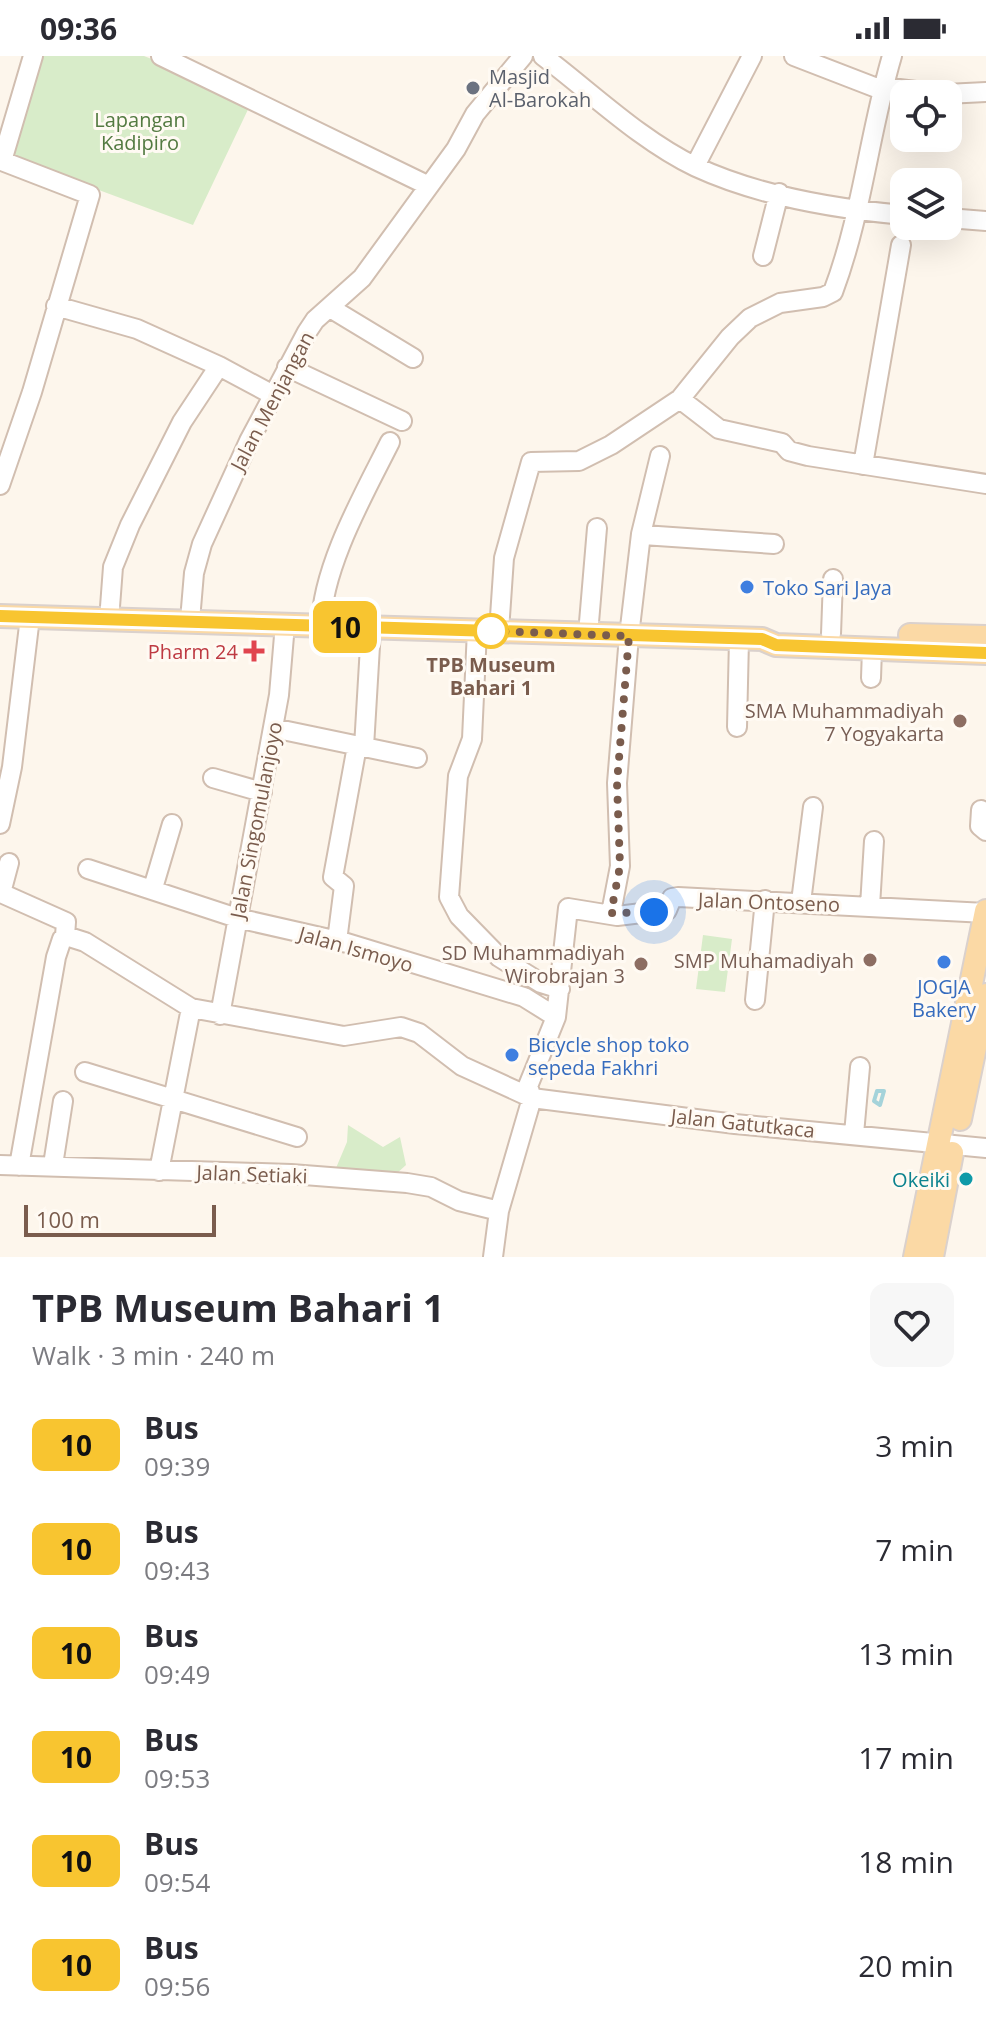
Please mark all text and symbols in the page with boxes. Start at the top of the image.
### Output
text: 09:36 [40,8,117,49]
place label: Masjid Al-Barokah [489,63,591,113]
marker: Masjid Al-Barokah [464,79,482,97]
map controls [890,80,962,240]
button: locate [890,80,962,152]
park label: Lapangan Kadipiro [94,106,186,156]
button: layers [890,168,962,240]
street label: Jalan Menjangan [223,327,320,477]
place label: Toko Sari Jaya [763,574,892,601]
marker: Toko Sari Jaya [738,578,756,596]
line badge: 10 [309,601,381,653]
text: 10 [329,608,361,646]
marker: TPB Museum Bahari 1 [474,614,508,648]
place label: Pharm 24 [148,638,239,665]
marker: Pharm 24 [245,642,263,660]
place label: TPB Museum Bahari 1 [426,651,556,701]
place label: SMA Muhammadiyah 7 Yogyakarta [745,697,944,747]
marker: SMA Muhammadiyah 7 Yogyakarta [951,712,969,730]
street label: Jalan Singomulanjoyo [223,719,288,923]
street label: Jalan Ontoseno [695,886,841,918]
your location [634,892,674,932]
street label: Jalan Ismoyo [294,919,416,978]
place label: SD Muhammadiyah Wirobrajan 3 [442,939,625,989]
place label: SMP Muhamadiyah [674,947,854,974]
marker: SMP Muhamadiyah [861,951,879,969]
marker: JOGJA Bakery [935,953,953,971]
marker: SD Muhammadiyah Wirobrajan 3 [632,955,650,973]
place label: JOGJA Bakery [912,973,977,1023]
place label: Bicycle shop toko sepeda Fakhri [528,1031,690,1081]
marker: Bicycle shop toko sepeda Fakhri [503,1046,521,1064]
street label: Jalan Gatutkaca [668,1102,816,1144]
street label: Jalan Setiaki [194,1158,308,1189]
place label: Okeiki [892,1166,950,1193]
marker: Okeiki [957,1170,975,1188]
scale bar [24,1201,216,1237]
text: 100 m [36,1204,100,1234]
text: TPB Museum Bahari 1 [32,1281,444,1333]
button: heart [870,1283,954,1367]
text: Walk · 3 min · 240 m [32,1337,275,1373]
text: Bus [144,1407,199,1448]
text: 3 min [875,1425,954,1466]
text: 10 [60,1426,92,1464]
text: 09:39 [144,1448,210,1484]
text: Bus [144,1511,199,1552]
text: 7 min [875,1529,954,1570]
text: 10 [60,1530,92,1568]
text: 09:43 [144,1552,210,1588]
text: Bus [144,1615,199,1656]
text: 13 min [858,1633,954,1674]
text: 10 [60,1634,92,1672]
text: 09:49 [144,1656,210,1692]
text: Bus [144,1719,199,1760]
text: 17 min [858,1737,954,1778]
text: 10 [60,1738,92,1776]
text: 09:53 [144,1760,210,1796]
text: Bus [144,1823,199,1864]
text: 18 min [858,1841,954,1882]
text: 10 [60,1842,92,1880]
text: 09:54 [144,1864,210,1900]
text: Bus [144,1927,199,1968]
text: 20 min [858,1945,954,1986]
text: 10 [60,1946,92,1984]
text: 09:56 [144,1968,210,2004]

